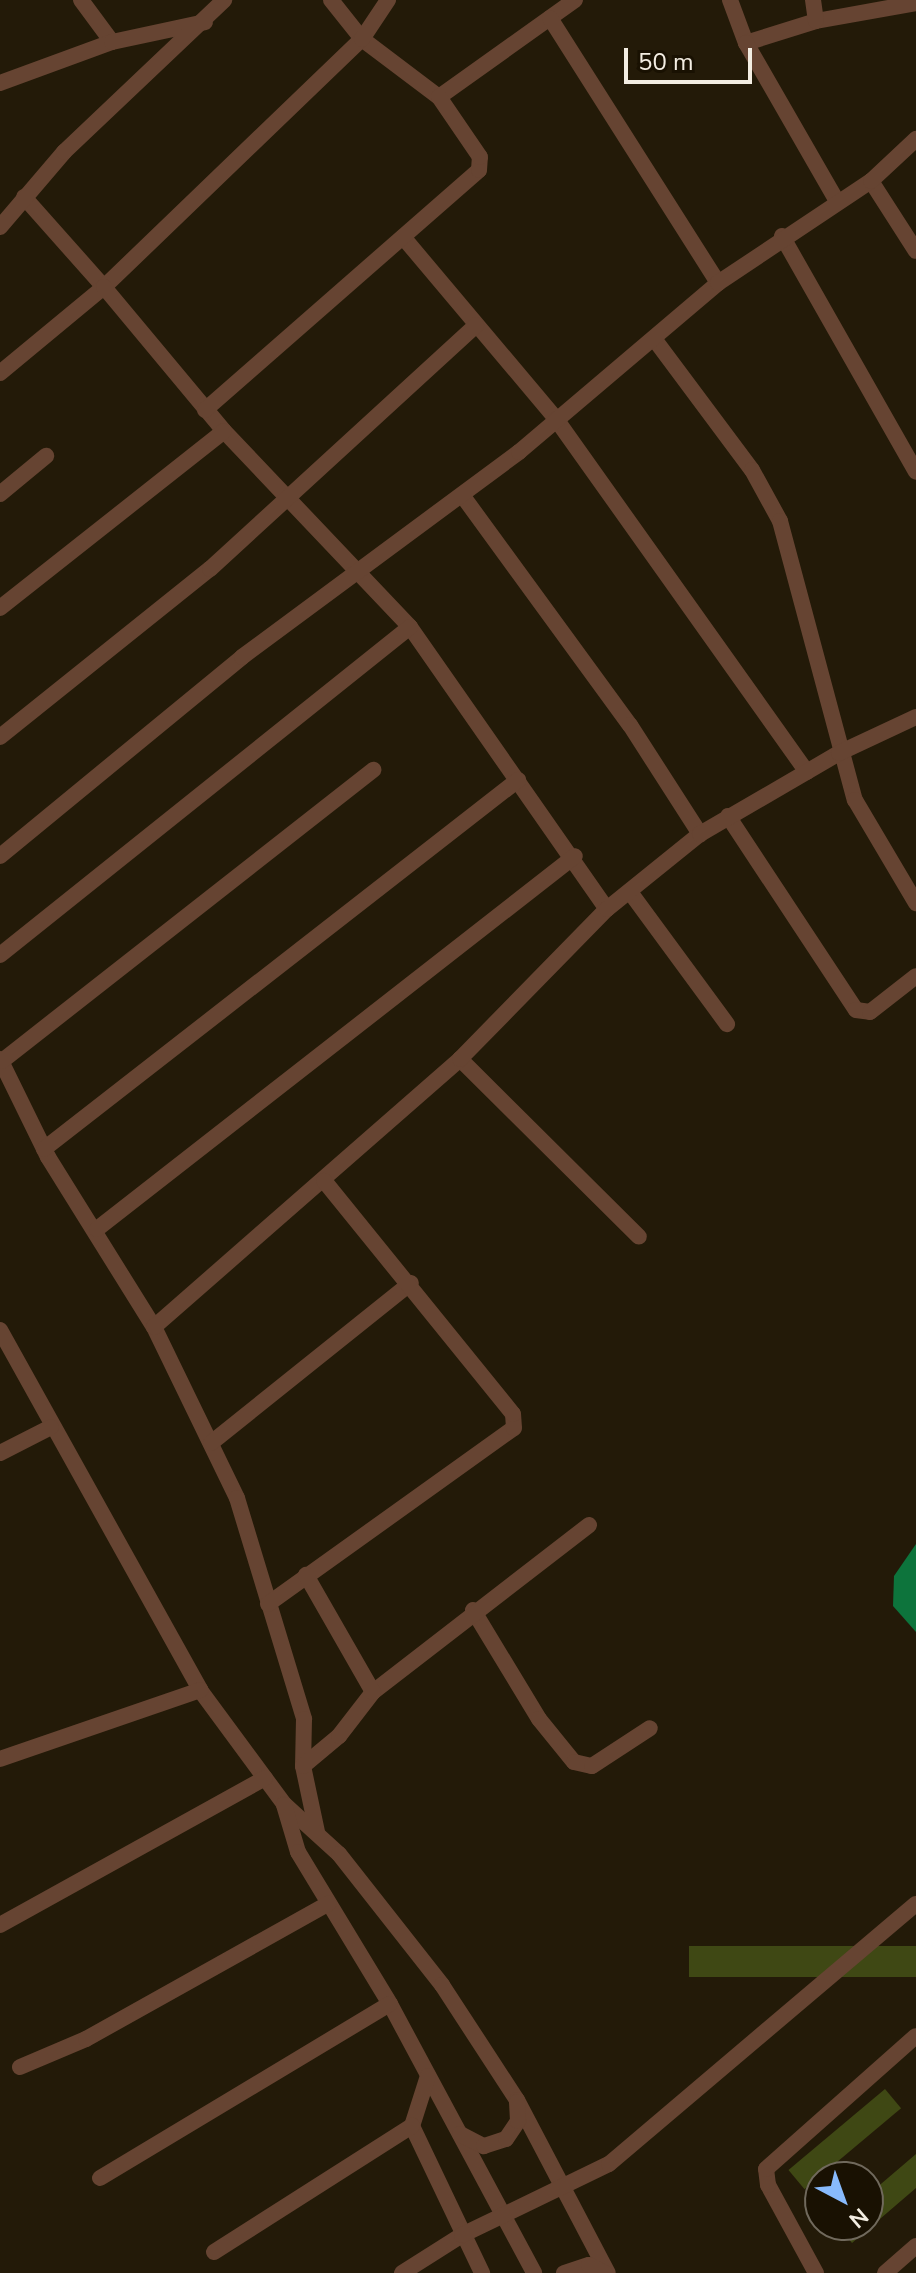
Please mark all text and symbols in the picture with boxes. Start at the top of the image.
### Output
scale bar [628,32,756,82]
text: 50 m [638,46,694,78]
north arrow [804,2161,884,2241]
text: N [842,2201,874,2234]

